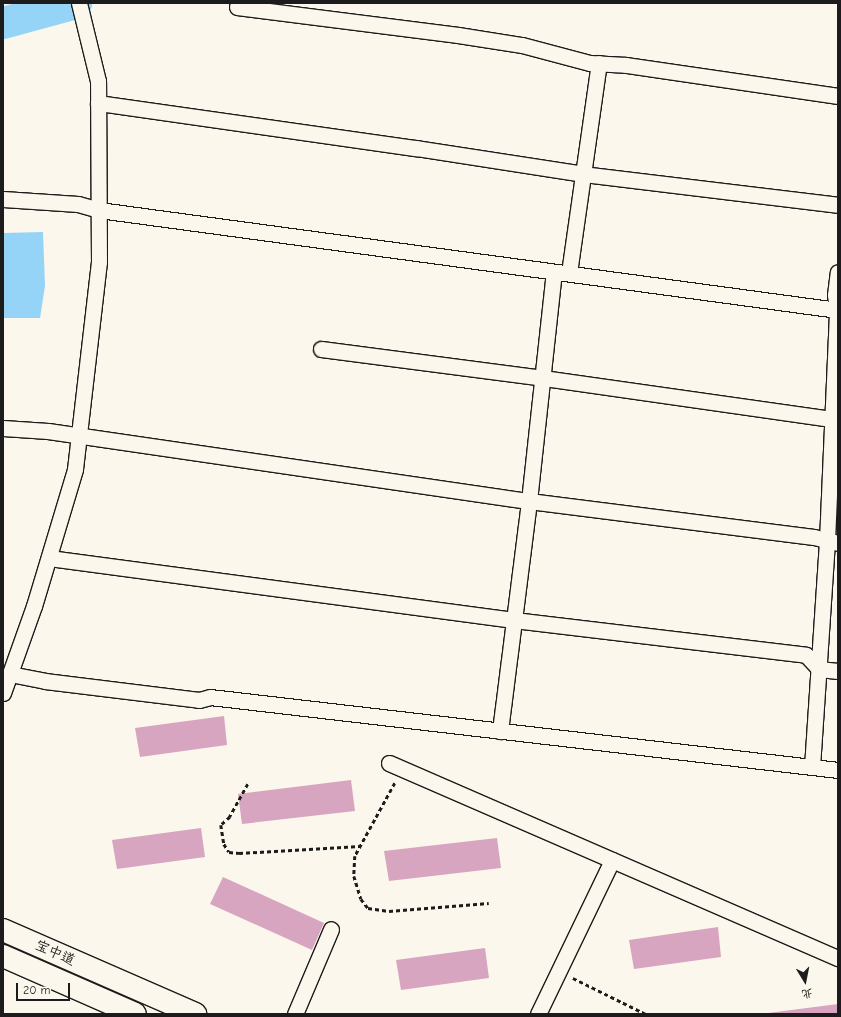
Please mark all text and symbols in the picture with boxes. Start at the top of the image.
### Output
street label: 宝中道 [32,937,78,969]
north arrow [785,961,825,1001]
scale bar [18,975,72,1001]
text: 20 m [23,983,51,997]
text: 北 [801,986,814,1001]

